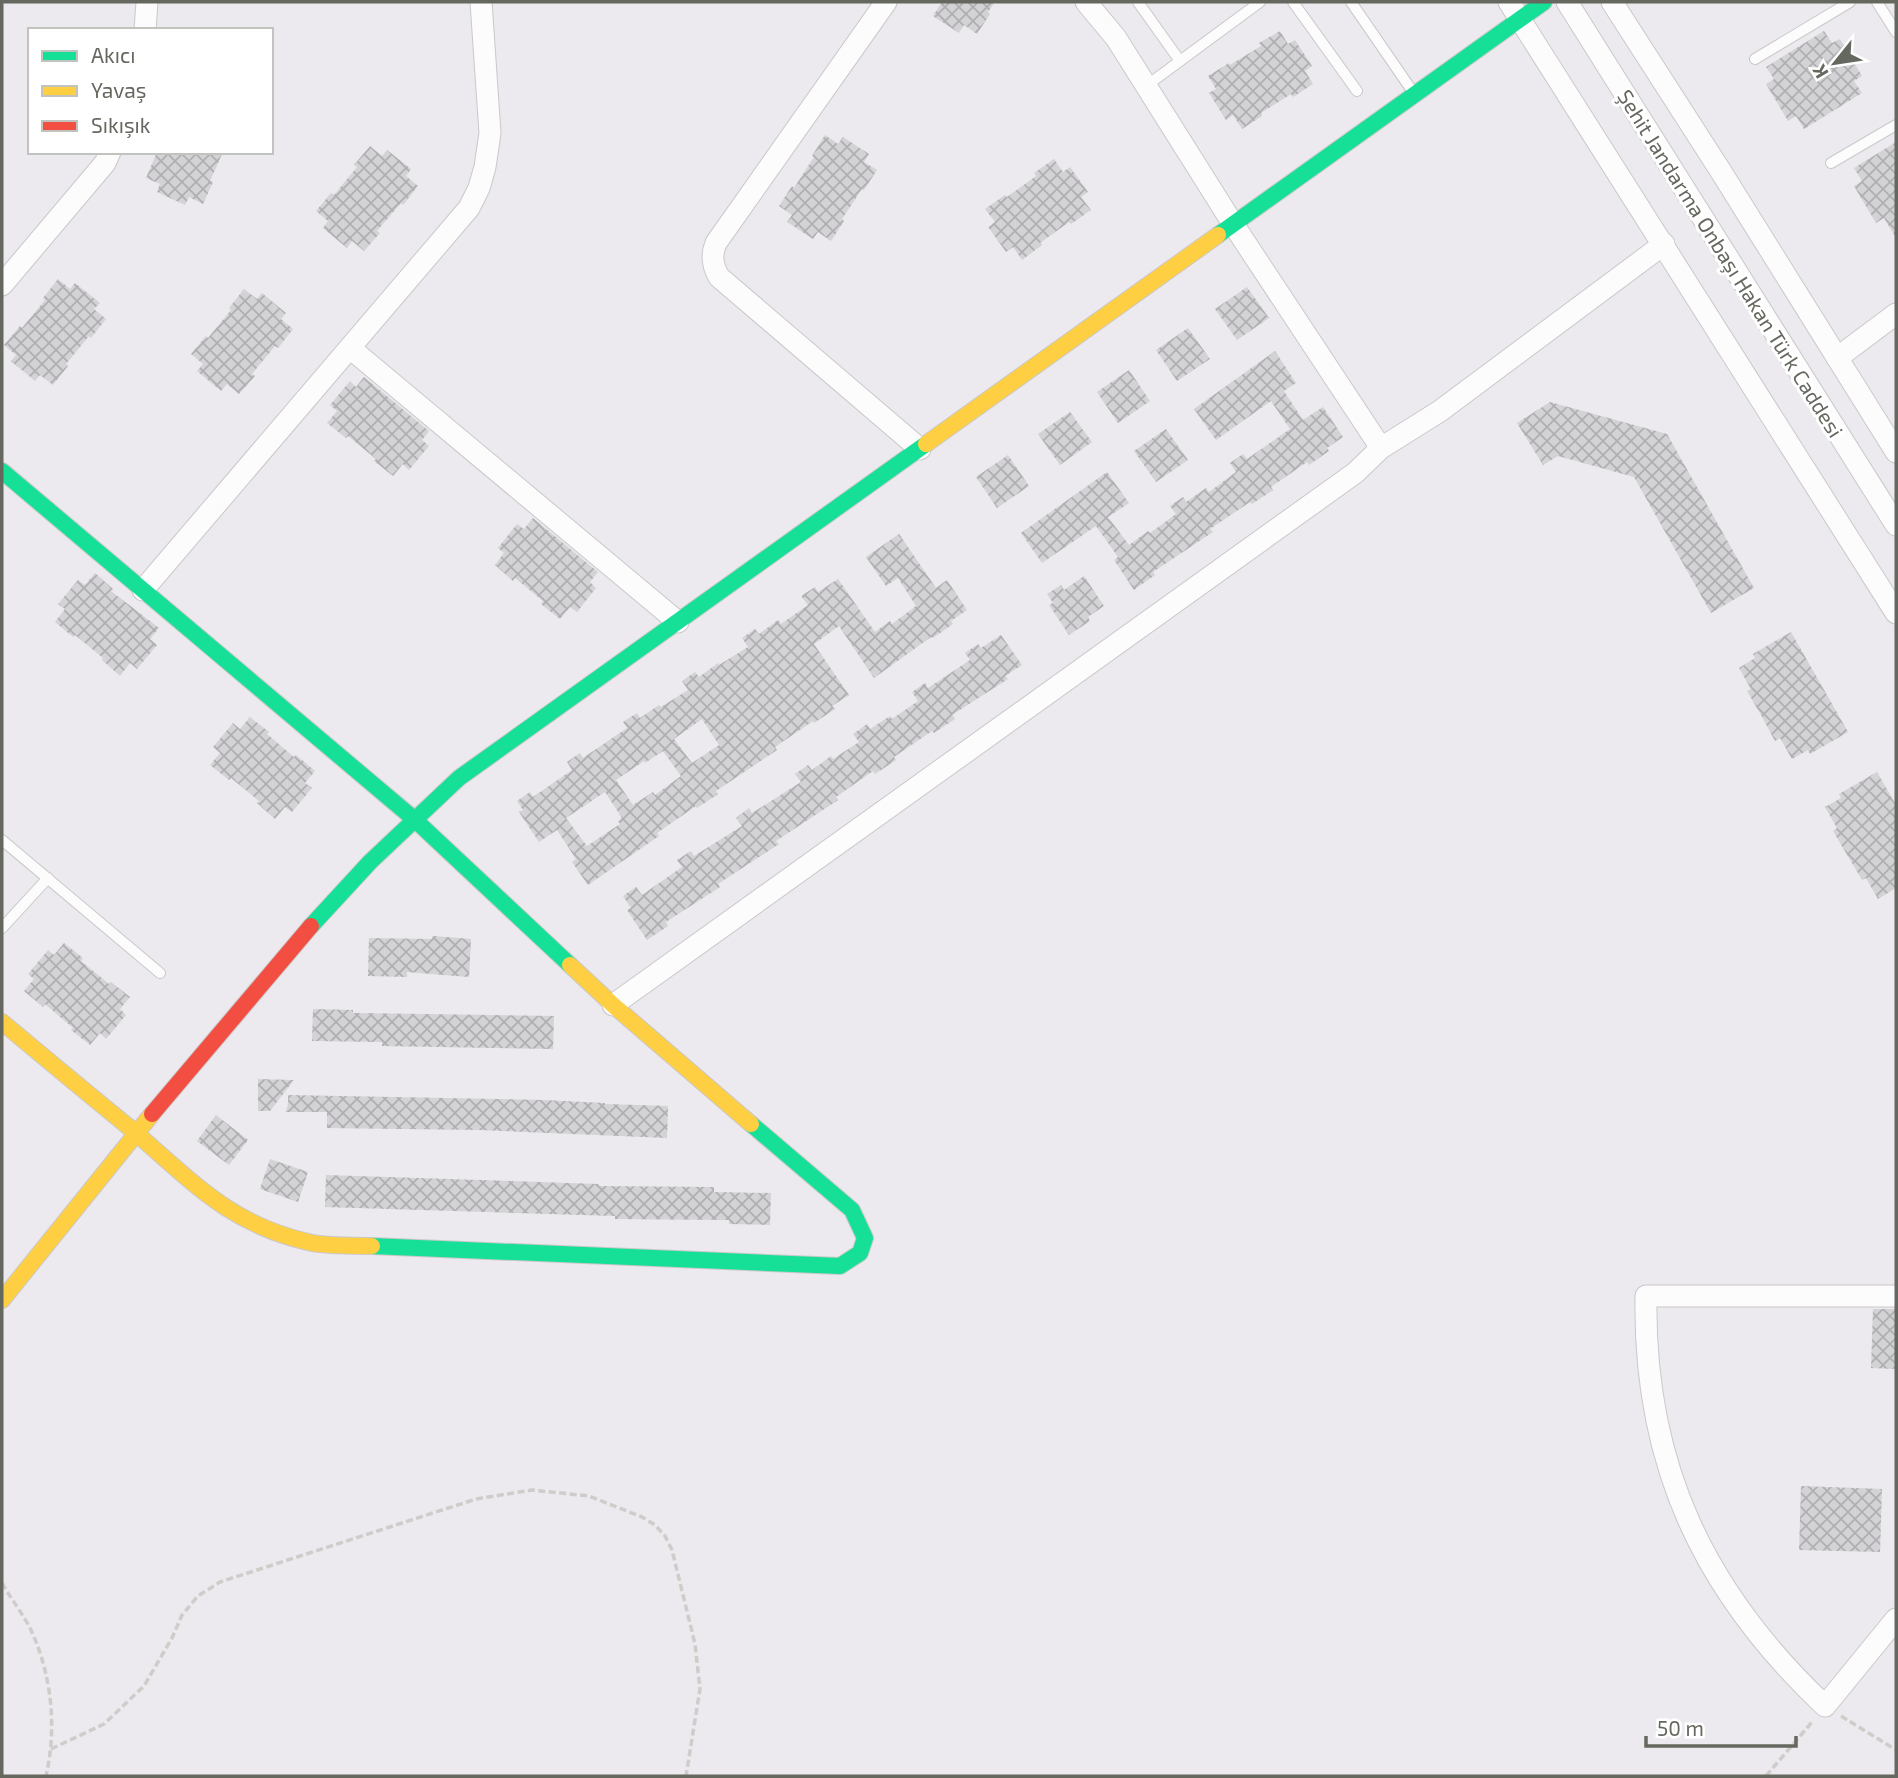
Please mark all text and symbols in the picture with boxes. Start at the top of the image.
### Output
legend [28,28,273,154]
north arrow [1800,28,1870,98]
text: Akıcı [91,42,135,67]
text: K [1807,61,1833,83]
text: Yavaş [91,77,147,104]
street label: Şehit Jandarma Onbaşı Hakan Türk Caddesi [1611,85,1849,443]
text: Sıkışık [91,112,151,139]
scale bar [1646,1704,1797,1748]
text: 50 m [1657,1715,1704,1740]

